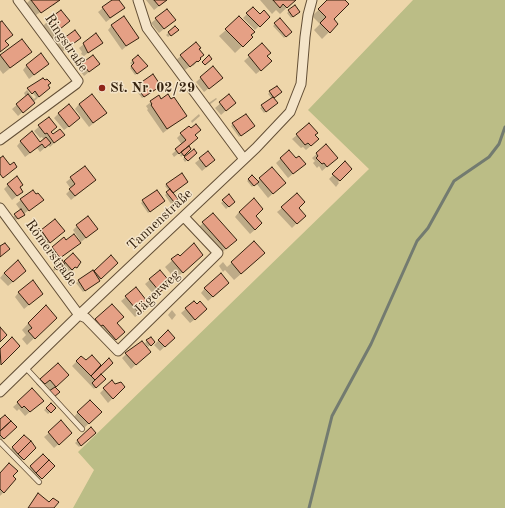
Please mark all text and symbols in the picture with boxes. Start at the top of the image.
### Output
street label: Ringstraße [40,11,92,75]
place label: St. Nr. 02/29 [110,80,195,96]
marker: St. Nr. 02/29 [97,83,107,93]
street label: Tannenstraße [124,186,196,254]
street label: Römerstraße [21,217,81,289]
street label: Jägerweg [130,267,184,319]

